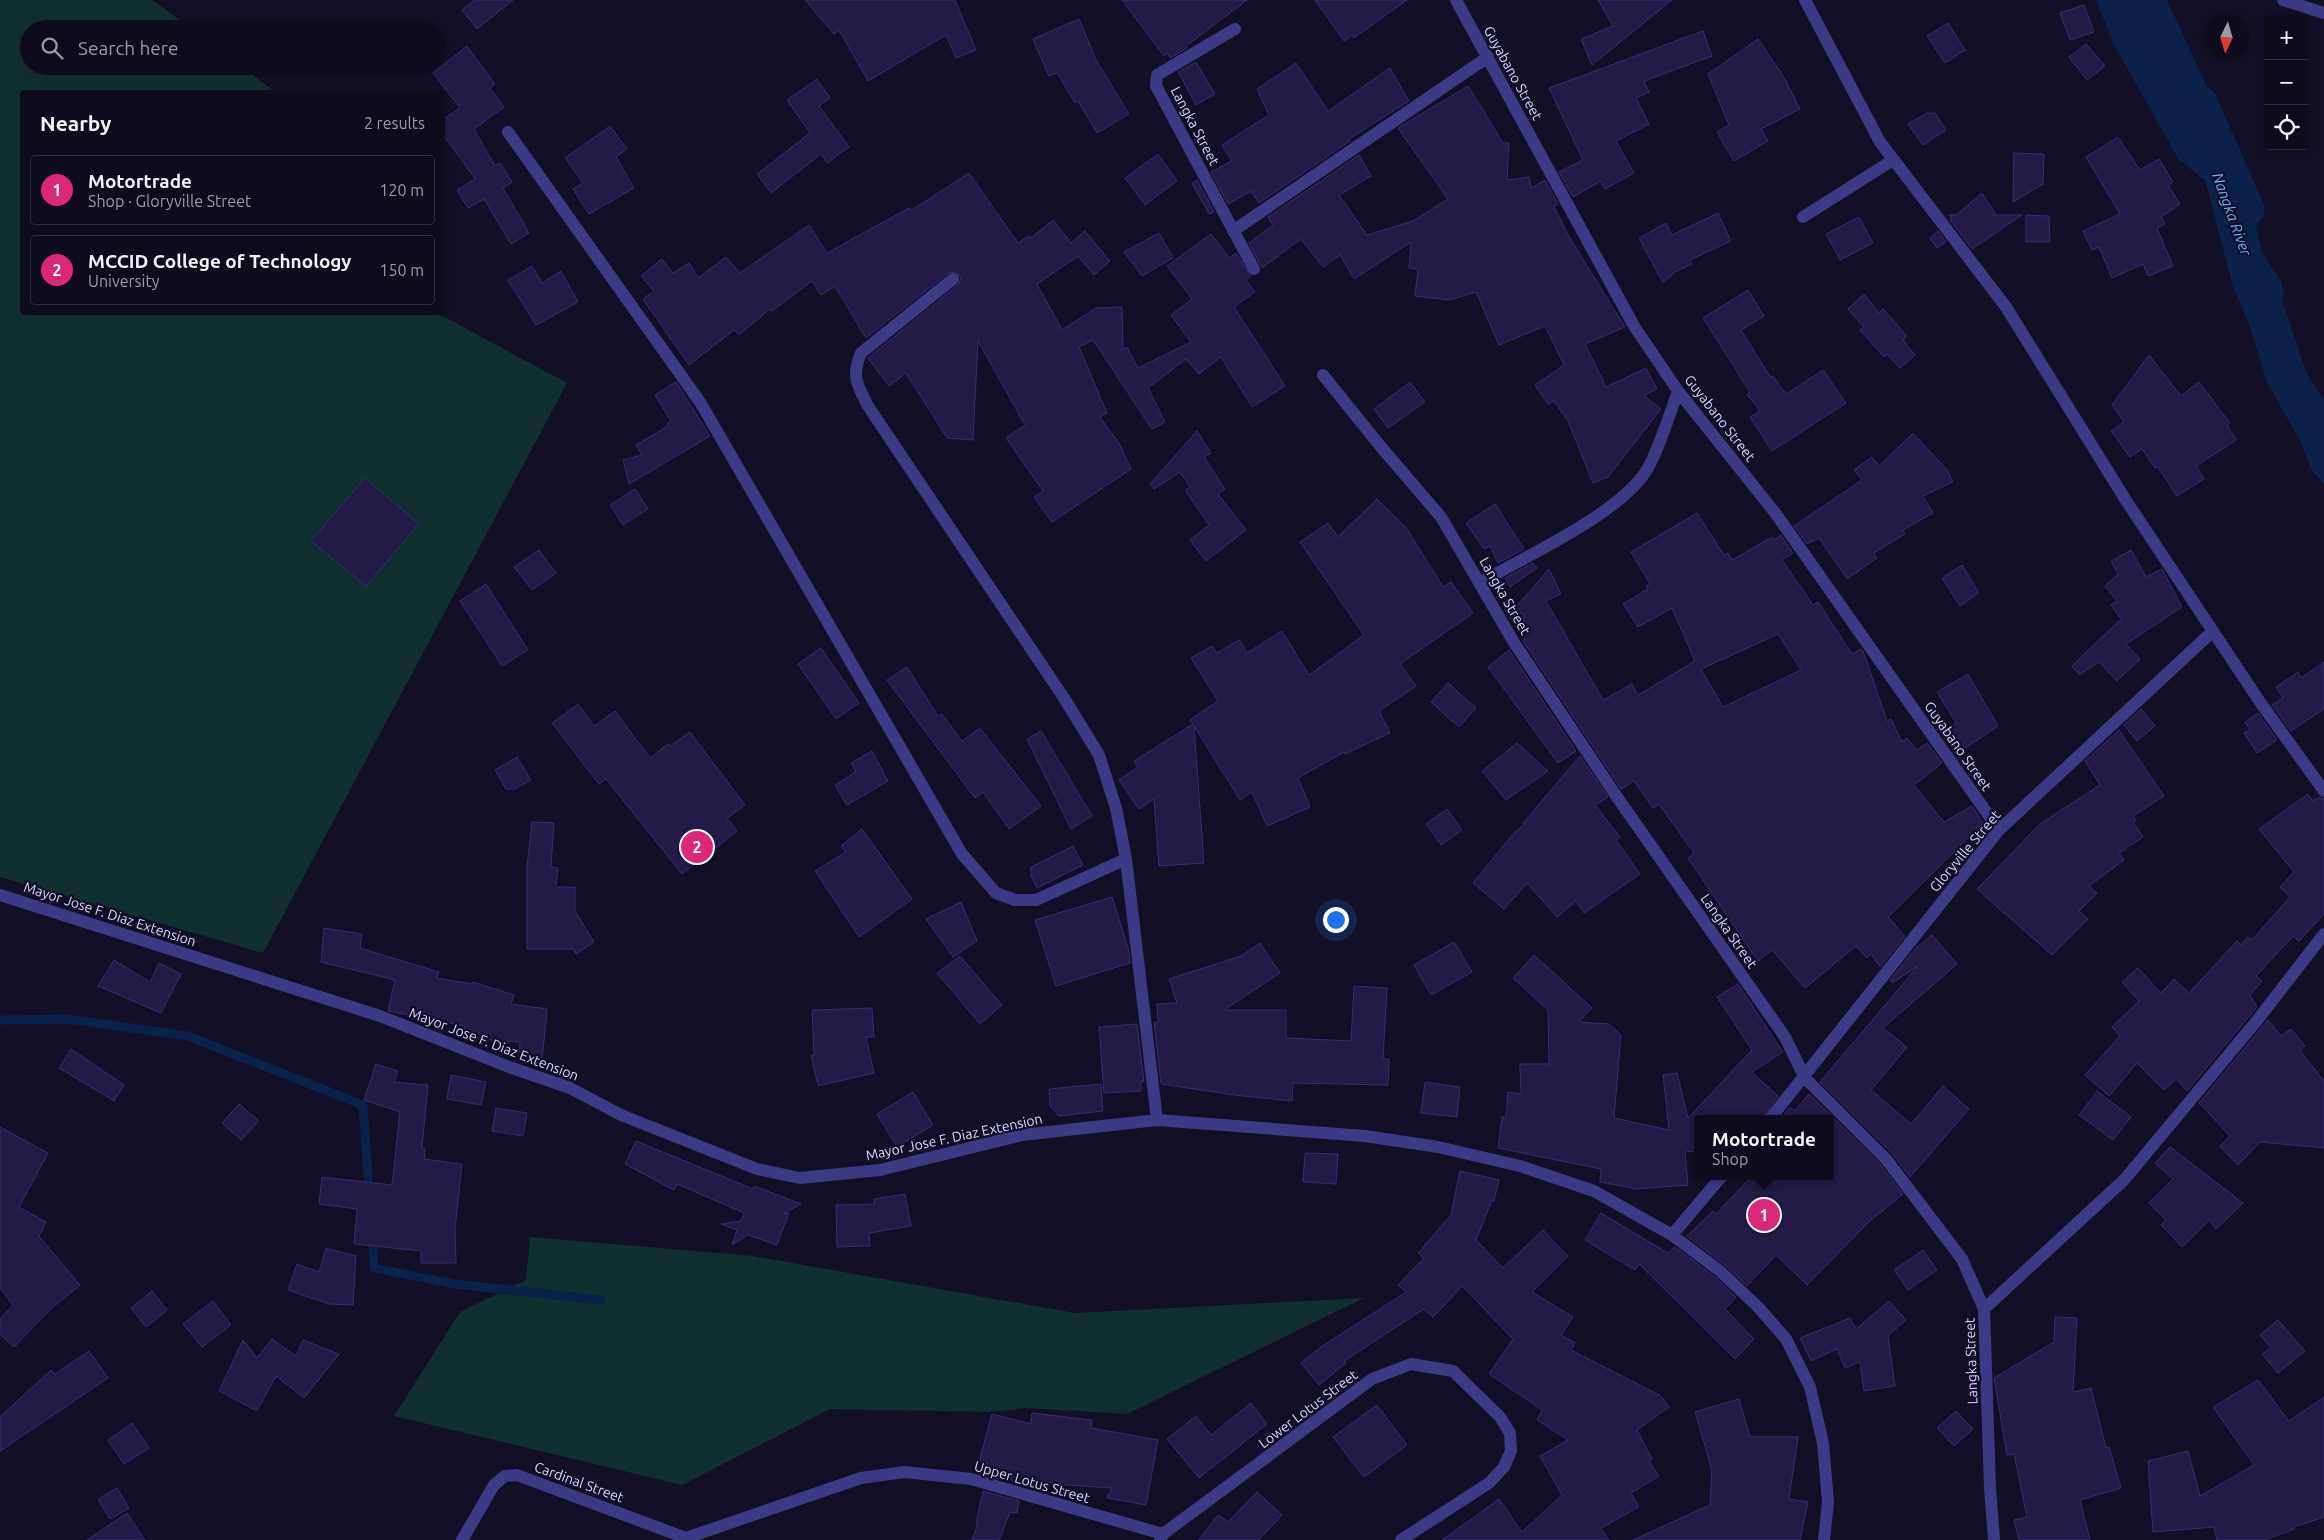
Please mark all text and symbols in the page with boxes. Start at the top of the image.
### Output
north arrow [2204,15,2249,60]
map controls [2264,15,2309,150]
button: + [2264,15,2309,60]
search box [20,20,445,75]
street label: Guyabano Street [1481,23,1546,123]
icon: search [38,34,66,62]
text: Search here [78,37,178,59]
button: − [2264,60,2309,105]
street label: Langka Street [1168,84,1223,169]
button: locate [2264,105,2309,150]
text: Nearby [40,111,111,135]
text: 2 results [364,114,425,132]
text: Motortrade [88,170,192,192]
water label: Nangka River [2209,170,2255,259]
text: 1 [52,181,62,199]
text: 120 m [379,181,424,199]
text: Shop · Gloryville Street [88,192,251,210]
text: MCCID College of Technology [88,250,351,272]
text: 2 [52,261,62,279]
text: 150 m [379,261,424,279]
text: University [88,272,159,290]
street label: Guyabano Street [1681,372,1759,465]
street label: Langka Street [1476,554,1534,638]
street label: Guyabano Street [1921,698,1995,794]
street label: Gloryville Street [1926,807,2004,895]
pin: 2 [681,828,713,866]
street label: Mayor Jose F. Diaz Extension [22,879,198,949]
street label: Langka Street [1698,891,1761,972]
your location [1323,907,1349,933]
street label: Mayor Jose F. Diaz Extension [407,1004,581,1084]
street label: Mayor Jose F. Diaz Extension [864,1110,1044,1164]
popup [1694,1115,1834,1180]
text: Motortrade [1712,1128,1816,1150]
text: Shop [1712,1150,1748,1168]
pin: 1 [1748,1196,1780,1234]
street label: Langka Street [1961,1317,1981,1405]
street label: Lower Lotus Street [1255,1366,1361,1451]
street label: Cardinal Street [532,1458,626,1506]
street label: Upper Lotus Street [972,1458,1092,1506]

